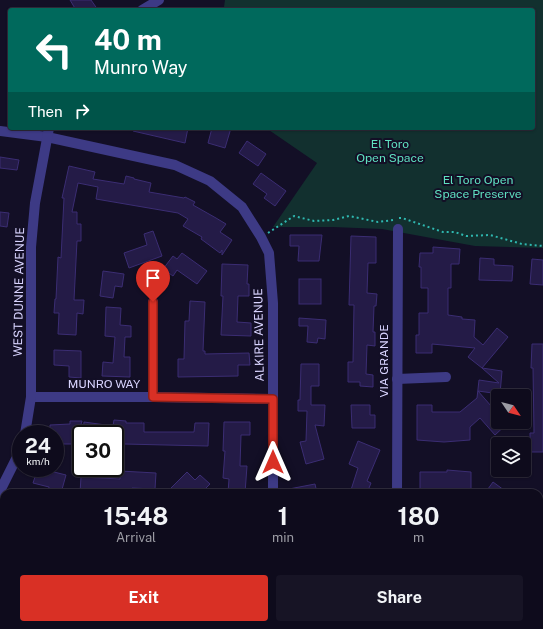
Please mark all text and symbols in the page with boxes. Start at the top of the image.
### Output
text: 40 m [94,23,162,56]
icon: left [28,24,80,76]
text: Munro Way [94,57,187,78]
icon: right [71,100,93,122]
text: Then [28,103,63,120]
park label: El Toro Open Space [356,137,424,165]
park label: El Toro Open Space Preserve [434,173,522,201]
street label: WEST DUNNE AVENUE [11,227,27,357]
pin [136,261,170,302]
icon: arrive [142,267,164,289]
street label: ALKIRE AVENUE [251,288,267,382]
street label: VIA GRANDE [377,324,391,398]
street label: MUNRO WAY [68,377,141,391]
north arrow [491,389,531,429]
map controls [491,389,531,477]
speed limit sign: 30 [72,425,124,477]
text: 24 [25,434,51,458]
button: layers [491,437,531,477]
position arrow [252,441,294,483]
text: km/h [26,455,50,467]
text: 15:48 [104,502,168,530]
text: 1 [278,502,288,530]
text: 180 [398,502,439,530]
text: Arrival [116,530,156,545]
text: min [272,530,294,545]
text: m [413,530,424,545]
button: Exit [20,575,268,621]
button: Share [276,575,523,621]

